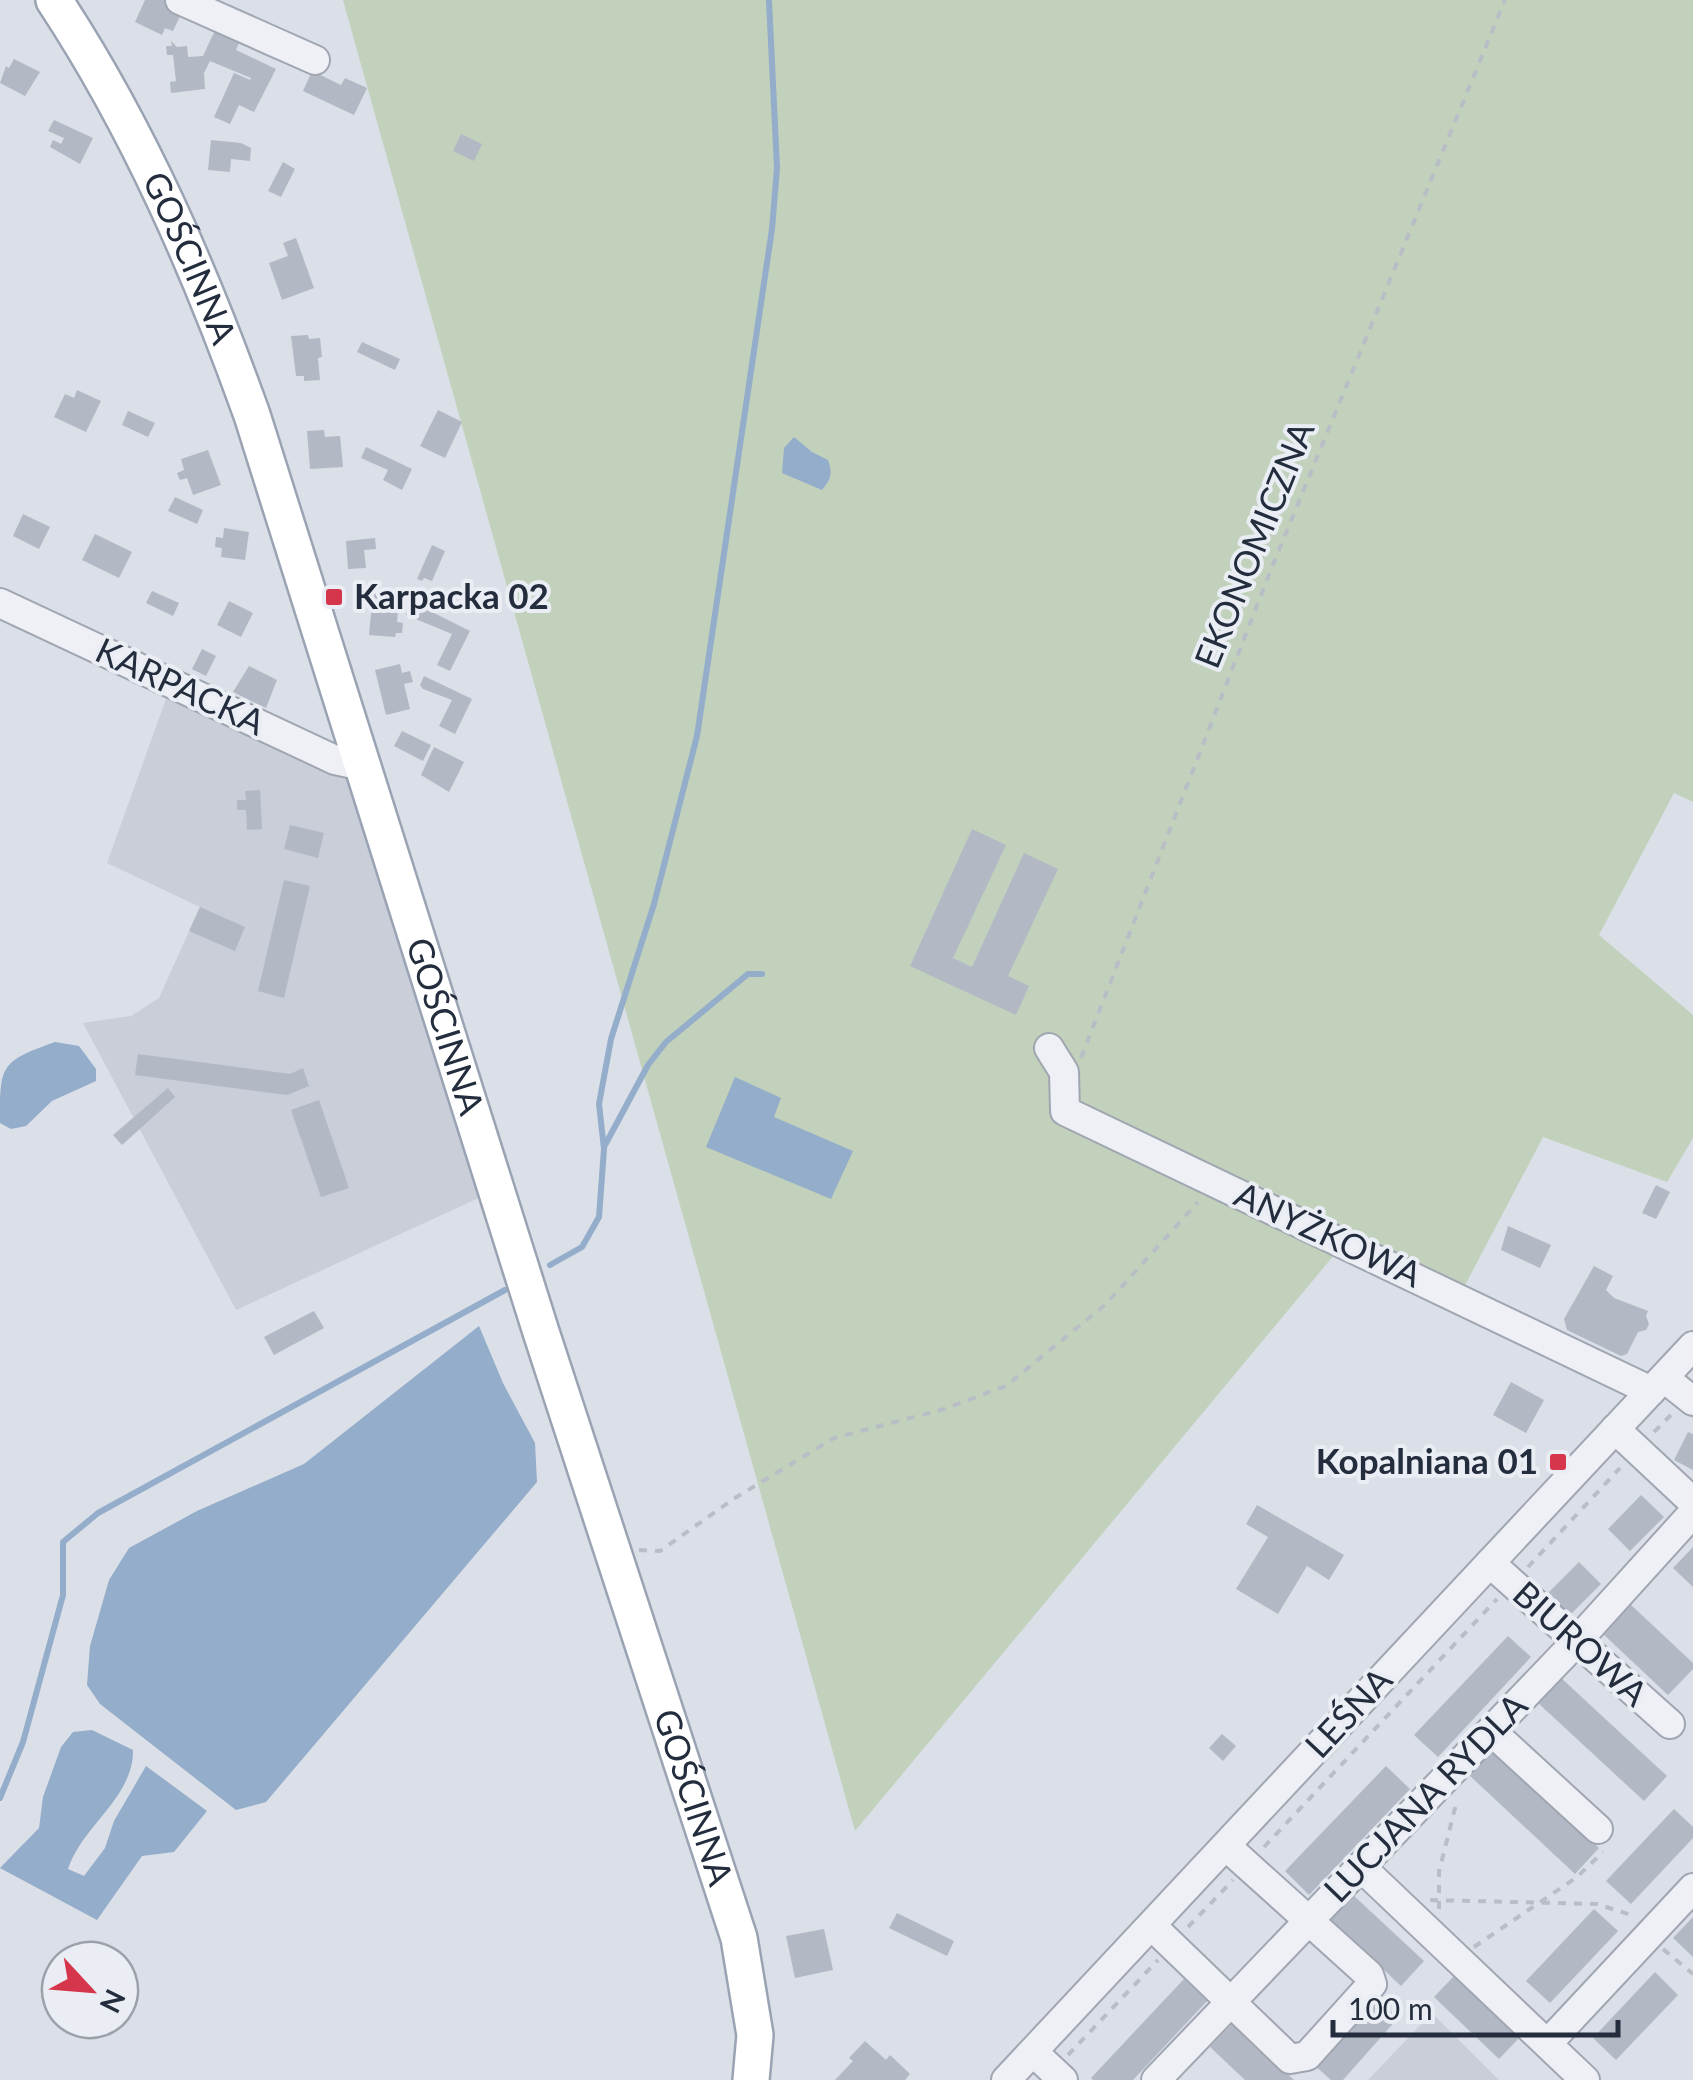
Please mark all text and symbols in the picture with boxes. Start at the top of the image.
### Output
street label: GOŚCINNA [135,165,247,350]
street label: EKONOMICZNA [1185,415,1322,673]
place label: Karpacka 02 [354,574,549,616]
marker: Karpacka 02 [323,586,345,608]
street label: KARPACKA [90,628,272,743]
street label: GOŚCINNA [399,932,494,1120]
street label: ANYŻKOWA [1229,1172,1429,1295]
place label: Kopalniana 01 [1316,1439,1538,1481]
marker: Kopalniana 01 [1547,1451,1569,1473]
street label: BIUROWA [1506,1571,1657,1714]
street label: LEŚNA [1295,1658,1400,1765]
street label: LUCJANA RYDLA [1314,1683,1535,1910]
street label: GOŚCINNA [647,1703,743,1891]
north arrow [40,1940,140,2040]
scale bar [1333,1975,1618,2037]
text: N [93,1984,133,2019]
text: 100 m [1348,1990,1433,2026]

